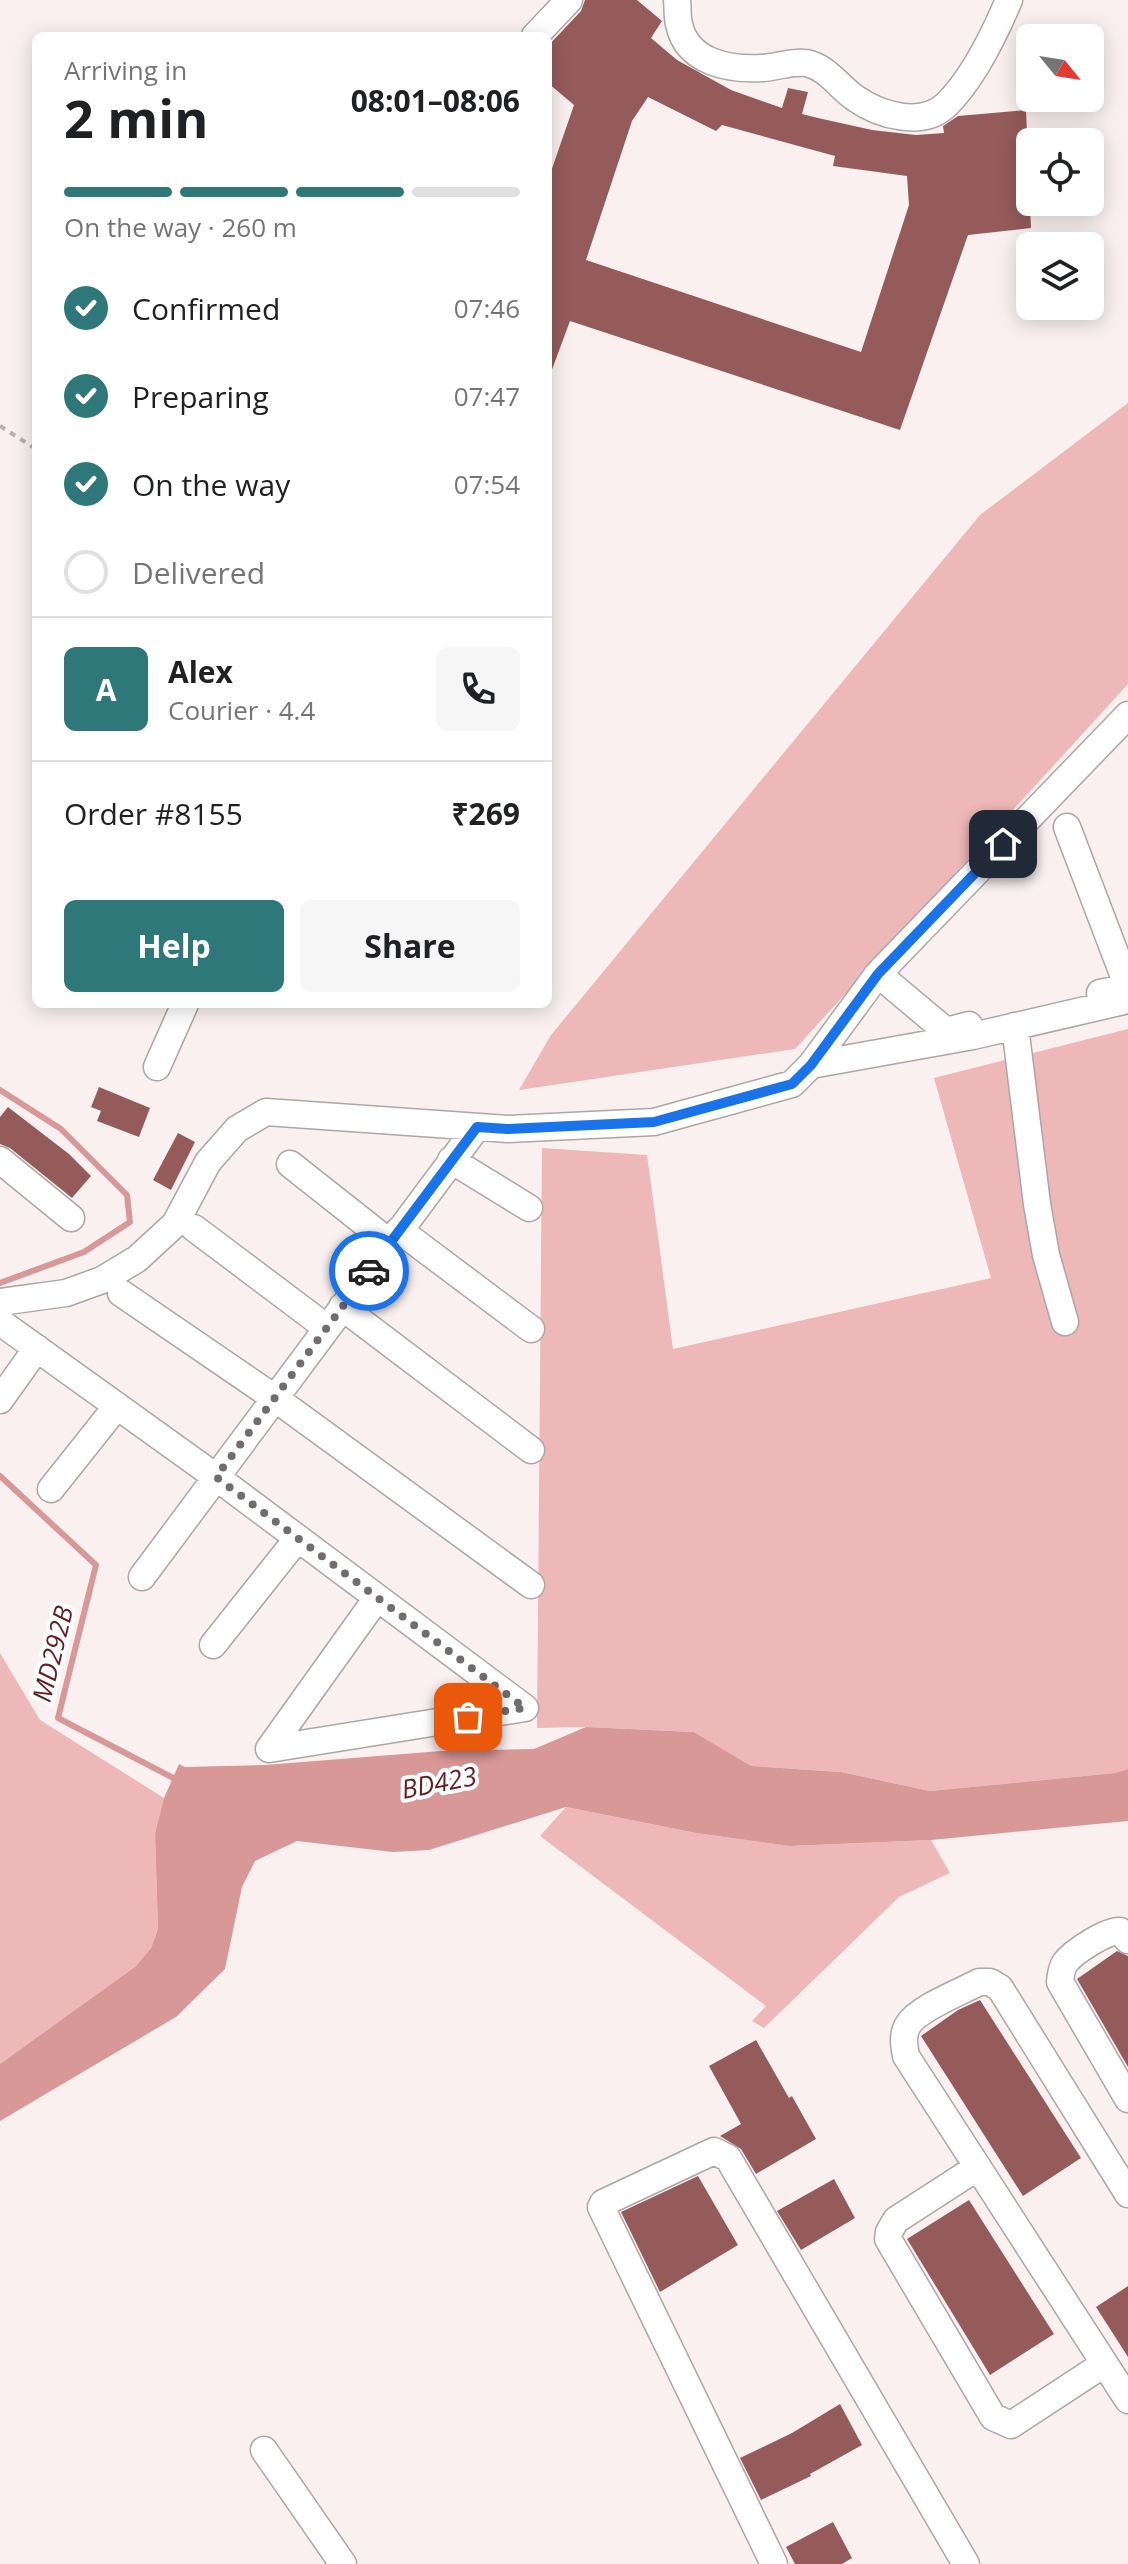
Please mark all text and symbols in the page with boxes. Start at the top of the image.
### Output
north arrow [1016,24,1104,112]
map controls [1016,24,1104,320]
text: Arriving in [64,52,187,88]
text: 08:01–08:06 [351,80,520,121]
text: 2 min [64,82,208,153]
button: locate [1016,128,1104,216]
text: On the way · 260 m [64,209,297,245]
button: layers [1016,232,1104,320]
icon: check [64,286,108,330]
text: Confirmed [132,288,280,329]
text: 07:46 [454,290,520,326]
icon: check [64,374,108,418]
text: Preparing [132,376,269,417]
text: 07:47 [454,378,520,414]
icon: check [64,462,108,506]
text: On the way [132,464,290,505]
text: 07:54 [454,466,520,502]
text: Delivered [132,552,265,593]
button: phone [436,647,520,731]
text: Alex [168,651,233,692]
text: A [96,669,116,710]
text: Courier · 4.4 [168,692,315,728]
text: Order #8155 [64,793,243,834]
text: ₹269 [451,793,520,834]
pin [969,810,1037,878]
icon: home [981,822,1025,866]
button: Help [64,900,284,992]
button: Share [300,900,520,992]
courier [329,1231,409,1311]
icon: car [347,1249,391,1293]
water label: MD292B [23,1602,81,1706]
pin [434,1683,502,1751]
icon: bag [446,1695,490,1739]
water label: BD423 [398,1757,480,1807]

